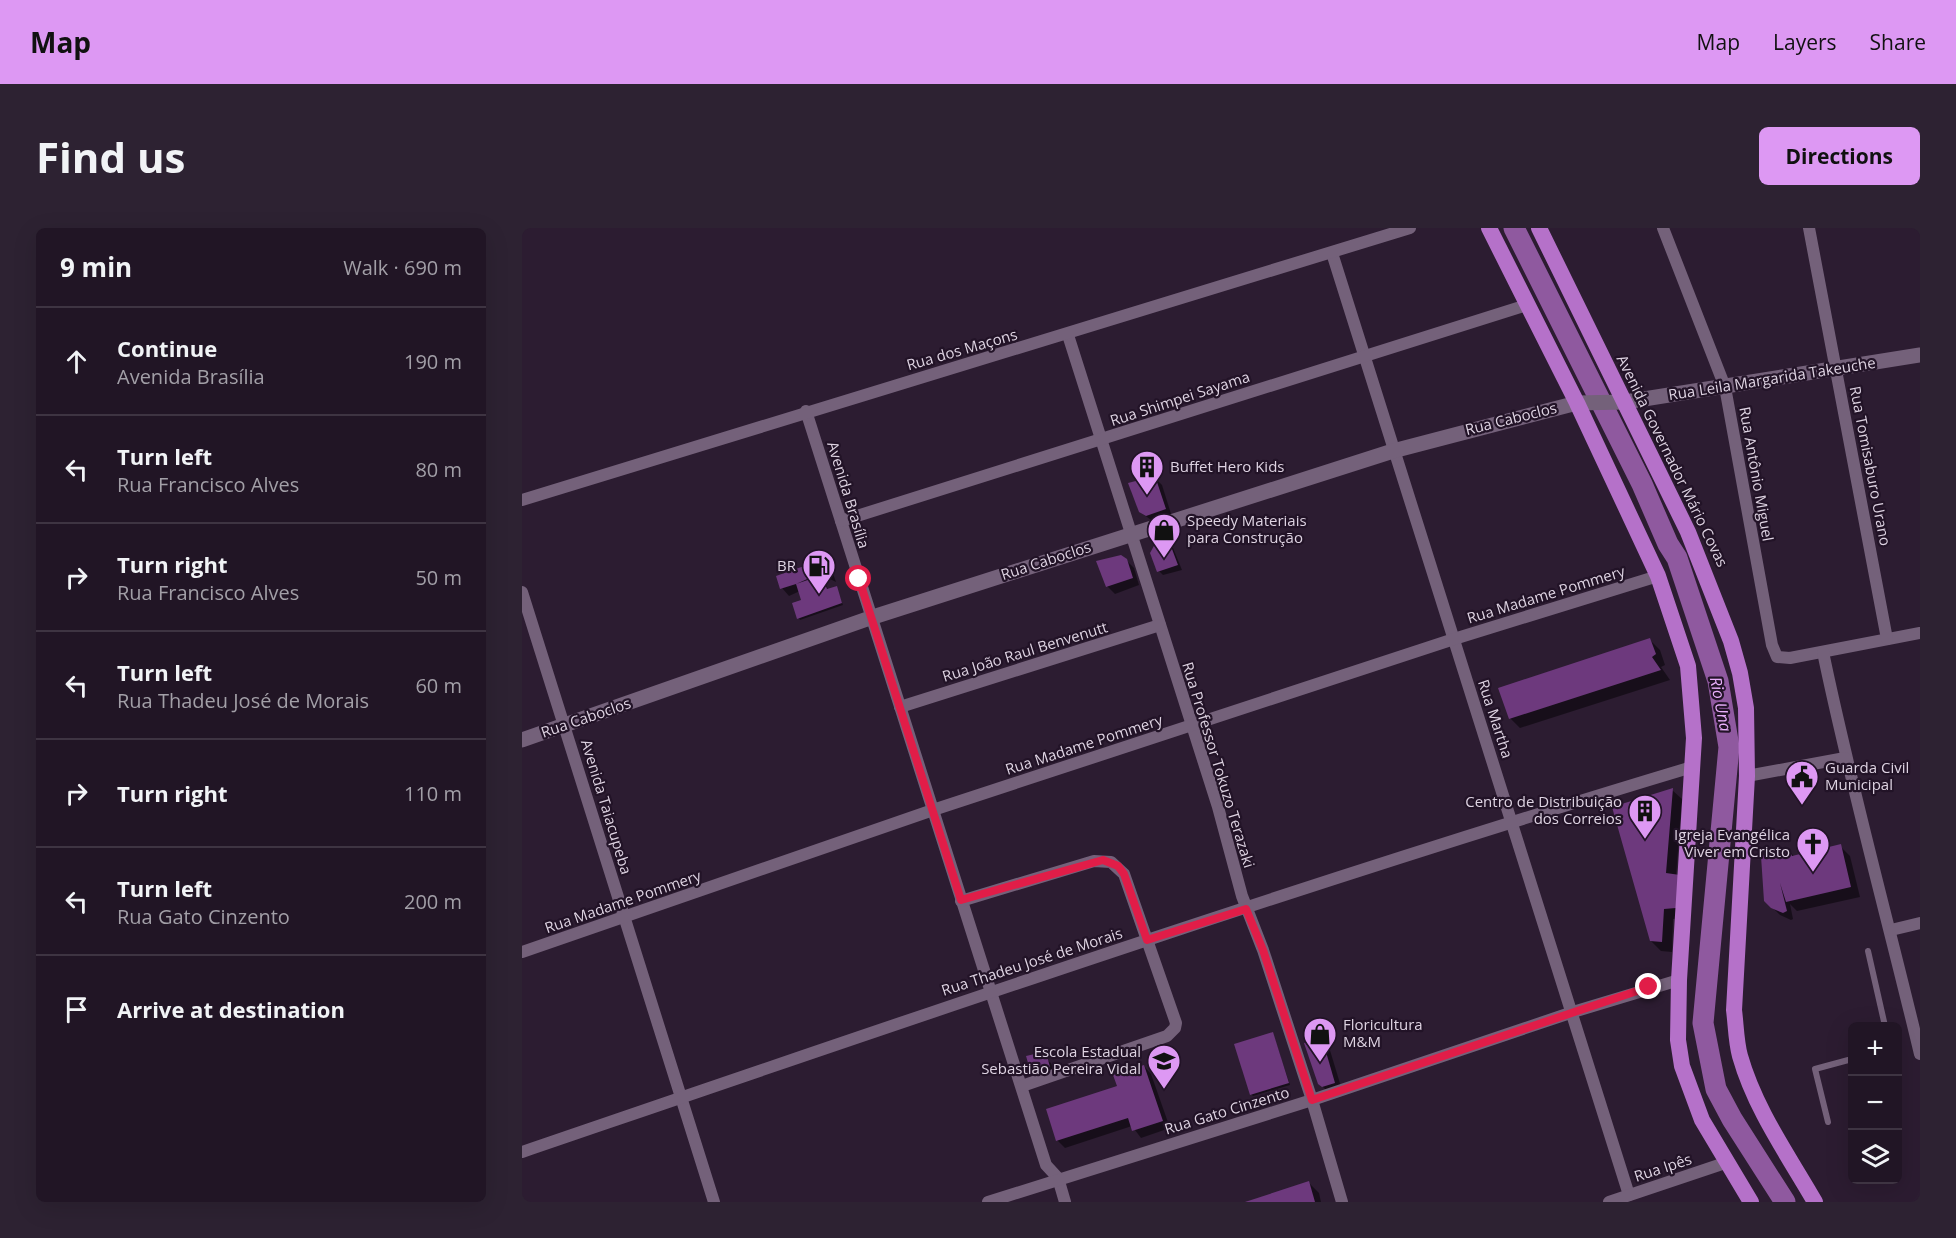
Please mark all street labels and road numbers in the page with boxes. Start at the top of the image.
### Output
street label: Rua dos Maçons [904,324,1019,374]
street label: Avenida Governador Mário Covas [1613,351,1733,570]
street label: Rua Leila Margarida Takeuche [1667,352,1877,404]
street label: Rua Shimpei Sayama [1107,366,1252,430]
street label: Rua Tomisaburo Urano [1846,384,1896,547]
street label: Rua Caboclos [1463,397,1559,439]
street label: Rua Antônio Miguel [1735,405,1779,543]
street label: Avenida Brasília [823,439,875,551]
street label: Rua Caboclos [998,536,1093,584]
street label: Rua Madame Pommery [1464,560,1628,628]
street label: Rua João Raul Benvenutt [940,616,1110,686]
street label: Rua Professor Tokuzo Terazaki [1178,659,1260,870]
street label: Rua Martha [1474,677,1518,761]
street label: Rua Caboclos [538,692,633,742]
street label: Rua Madame Pommery [1003,709,1165,779]
street label: Avenida Taiacupeba [577,737,637,877]
street label: Rua Madame Pommery [542,865,704,937]
street label: Rua Thadeu José de Morais [939,922,1125,1000]
street label: Rua Gato Cinzento [1162,1082,1292,1139]
street label: Rua Ipês [1631,1148,1694,1186]

